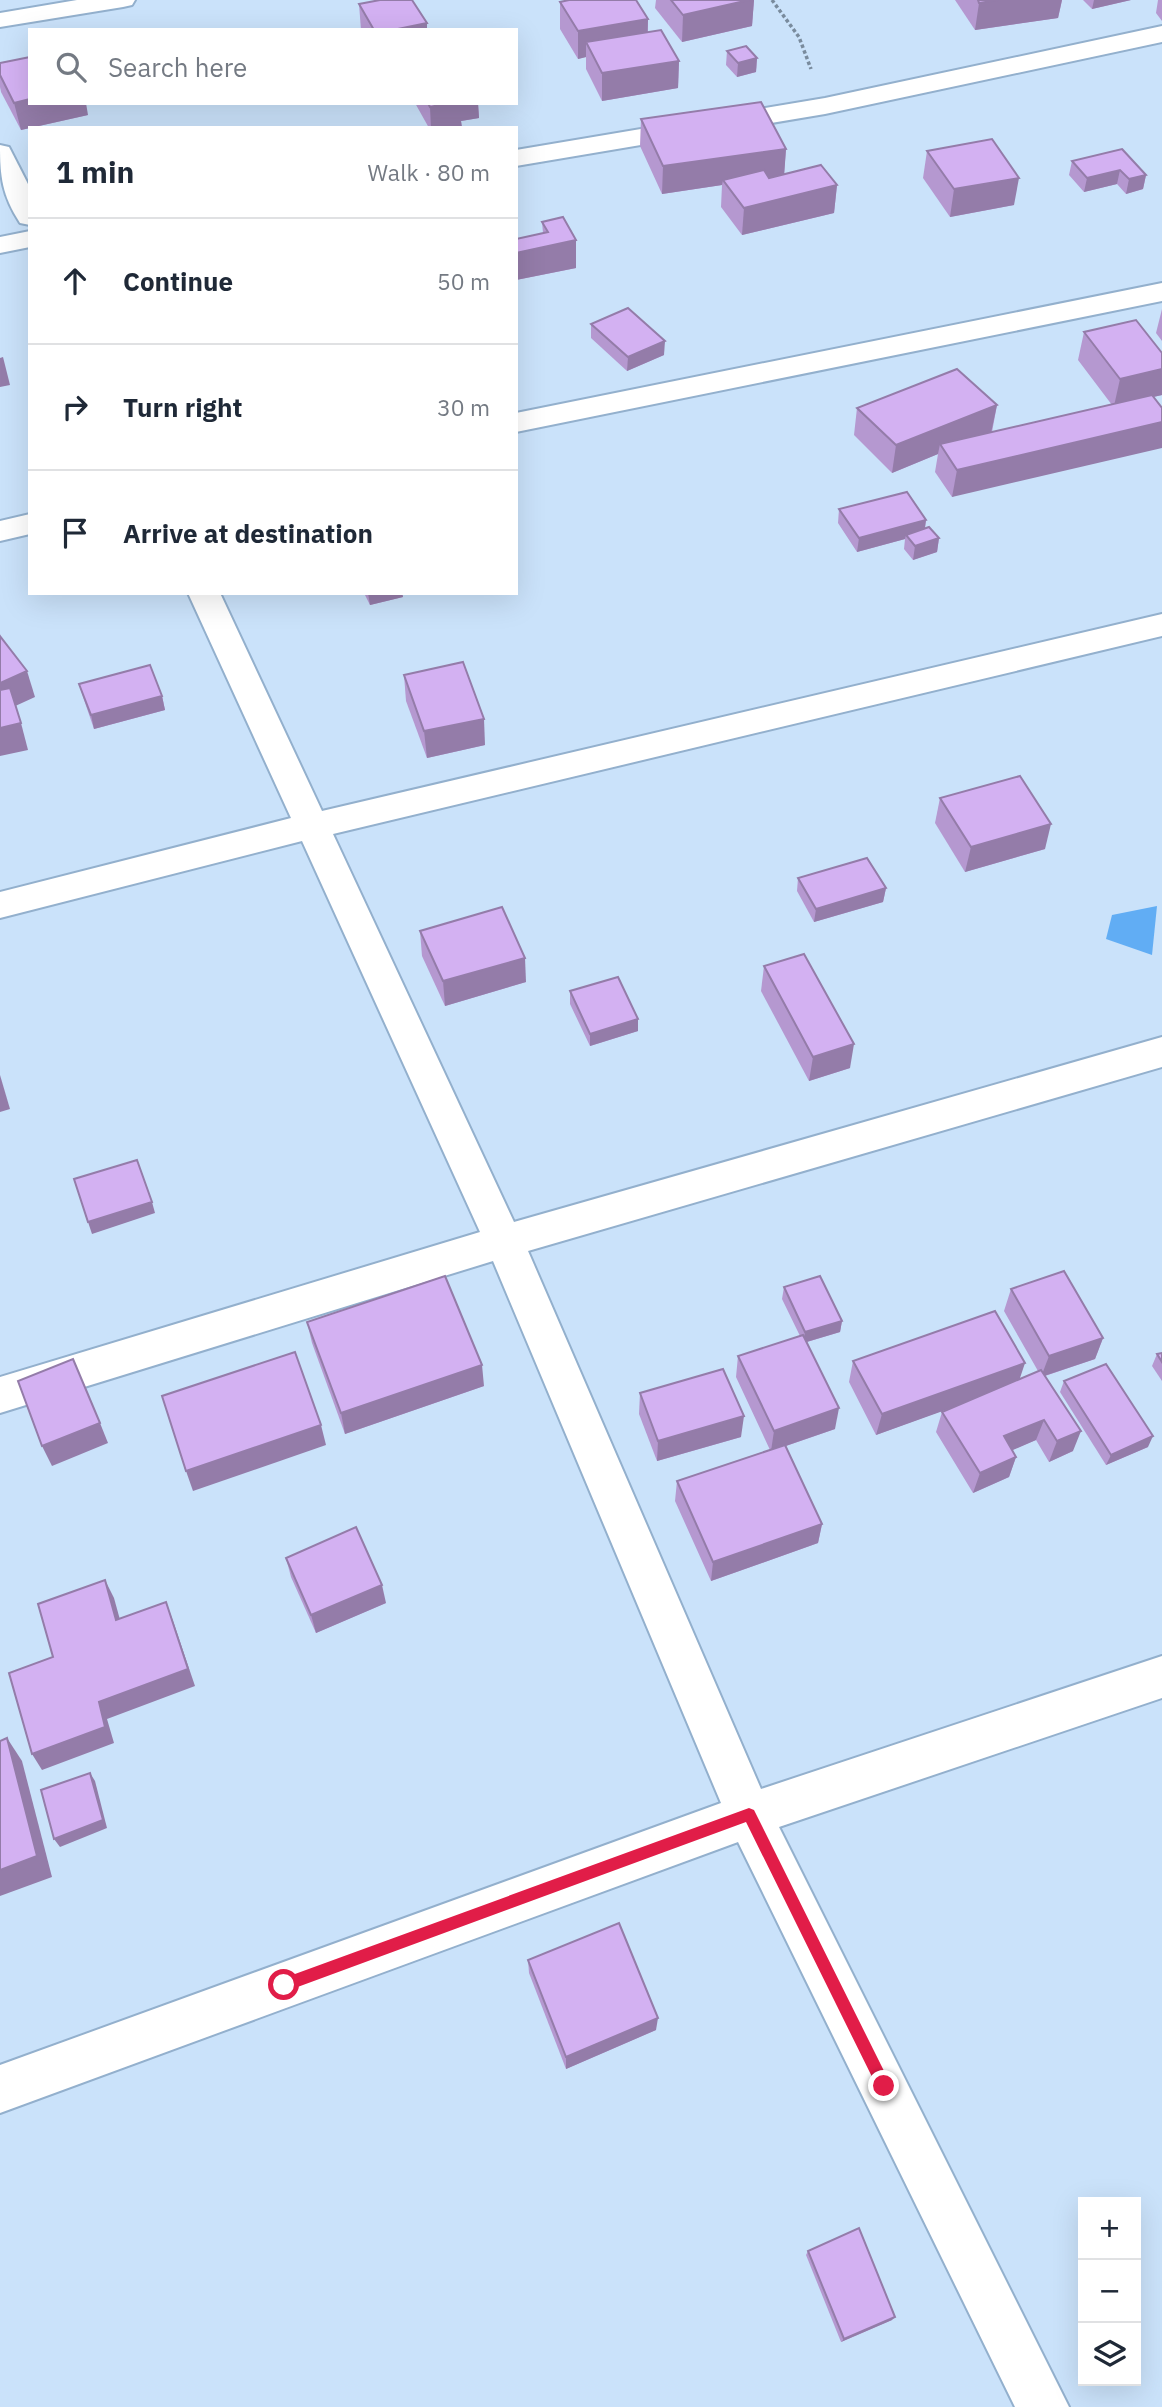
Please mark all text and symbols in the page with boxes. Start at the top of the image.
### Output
search box [28,28,518,105]
icon: search [52,48,90,86]
text: Search here [108,50,247,84]
text: 1 min [56,152,134,191]
text: Walk · 80 m [368,157,490,187]
icon: ahead [56,262,94,300]
text: Continue [123,264,233,298]
text: 50 m [437,266,490,296]
icon: right [56,388,94,426]
text: Turn right [123,390,242,424]
text: 30 m [437,392,490,422]
icon: arrive [56,514,94,552]
text: Arrive at destination [123,516,373,550]
route start [268,1969,299,2000]
route end [868,2070,899,2101]
map controls [1078,2197,1141,2386]
button: + [1078,2197,1141,2260]
button: − [1078,2260,1141,2323]
button: layers [1078,2323,1141,2386]

